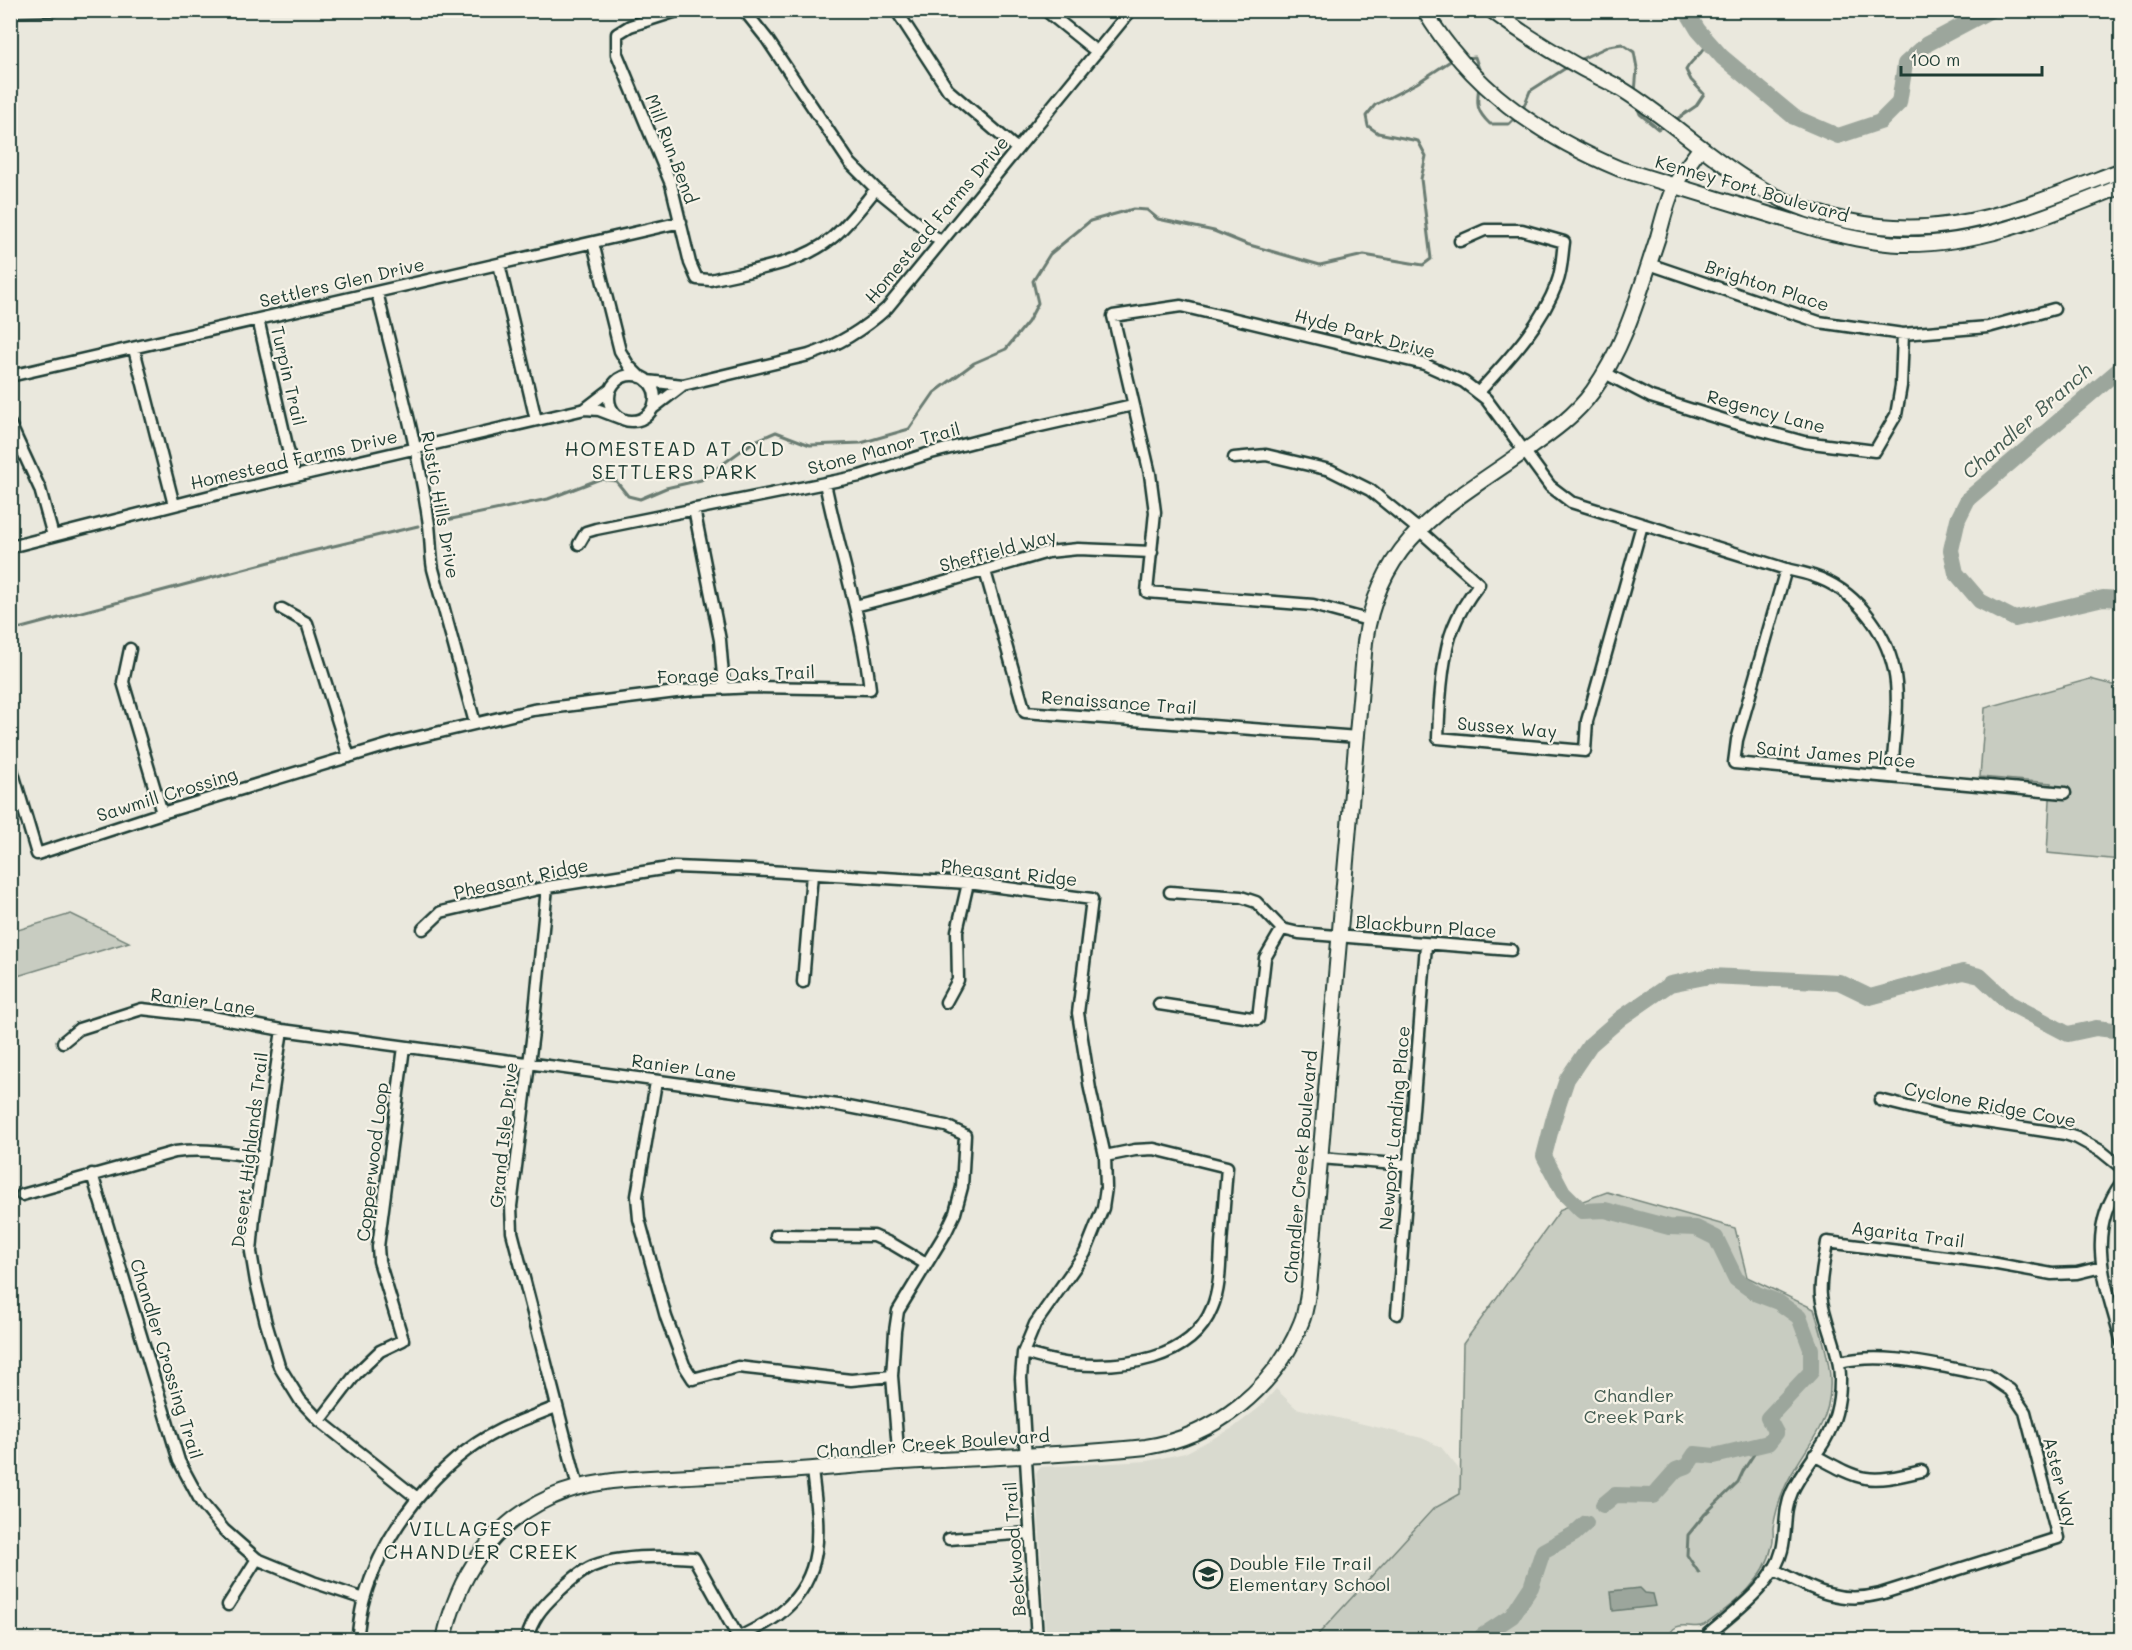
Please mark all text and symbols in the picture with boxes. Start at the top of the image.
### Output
scale bar [1901,39,2042,77]
text: 100 m [1910,47,1960,71]
street label: Mill Run Bend [640,90,704,207]
street label: Homestead Farms Drive [859,130,1014,308]
street label: Kenney Fort Boulevard [1653,149,1852,227]
street label: Settlers Glen Drive [257,251,427,313]
street label: Brighton Place [1702,254,1832,316]
street label: Hyde Park Drive [1292,303,1438,363]
street label: Turpin Trail [266,324,312,428]
water label: Chandler Branch [1956,356,2097,484]
street label: Regency Lane [1704,384,1828,438]
street label: Stone Manor Trail [805,416,963,480]
street label: Homestead Farms Drive [188,423,400,495]
street label: Rustic Hills Drive [416,429,466,580]
district label: HOMESTEAD AT OLD SETTLERS PARK [565,435,785,484]
street label: Sheffield Way [937,523,1059,577]
street label: Forage Oaks Trail [657,659,815,689]
street label: Renaissance Trail [1041,685,1198,719]
street label: Sussex Way [1456,711,1558,743]
street label: Saint James Place [1755,735,1917,773]
street label: Sawmill Crossing [93,761,240,827]
street label: Pheasant Ridge [451,852,590,904]
street label: Pheasant Ridge [940,853,1079,891]
street label: Blackburn Place [1355,909,1498,943]
street label: Ranier Lane [149,982,257,1020]
street label: Newport Landing Place [1373,1025,1415,1231]
street label: Ranier Lane [630,1048,738,1086]
street label: Chandler Creek Boulevard [1278,1049,1322,1285]
street label: Desert Highlands Trail [225,1051,273,1249]
street label: Grand Isle Drive [483,1061,523,1209]
street label: Cyclone Ridge Cove [1902,1076,2078,1132]
street label: Copperwood Loop [350,1081,394,1243]
street label: Agarita Trail [1850,1215,1966,1253]
street label: Chandler Crossing Trail [125,1256,209,1462]
park label: Chandler Creek Park [1584,1383,1684,1428]
street label: Chandler Creek Boulevard [815,1423,1051,1463]
street label: Aster Way [2038,1434,2084,1529]
street label: Beckwood Trail [997,1481,1031,1617]
district label: VILLAGES OF CHANDLER CREEK [383,1515,579,1564]
place label: Double File Trail Elementary School [1229,1551,1391,1596]
school or university icon: Double File Trail Elementary School [1192,1558,1224,1590]

